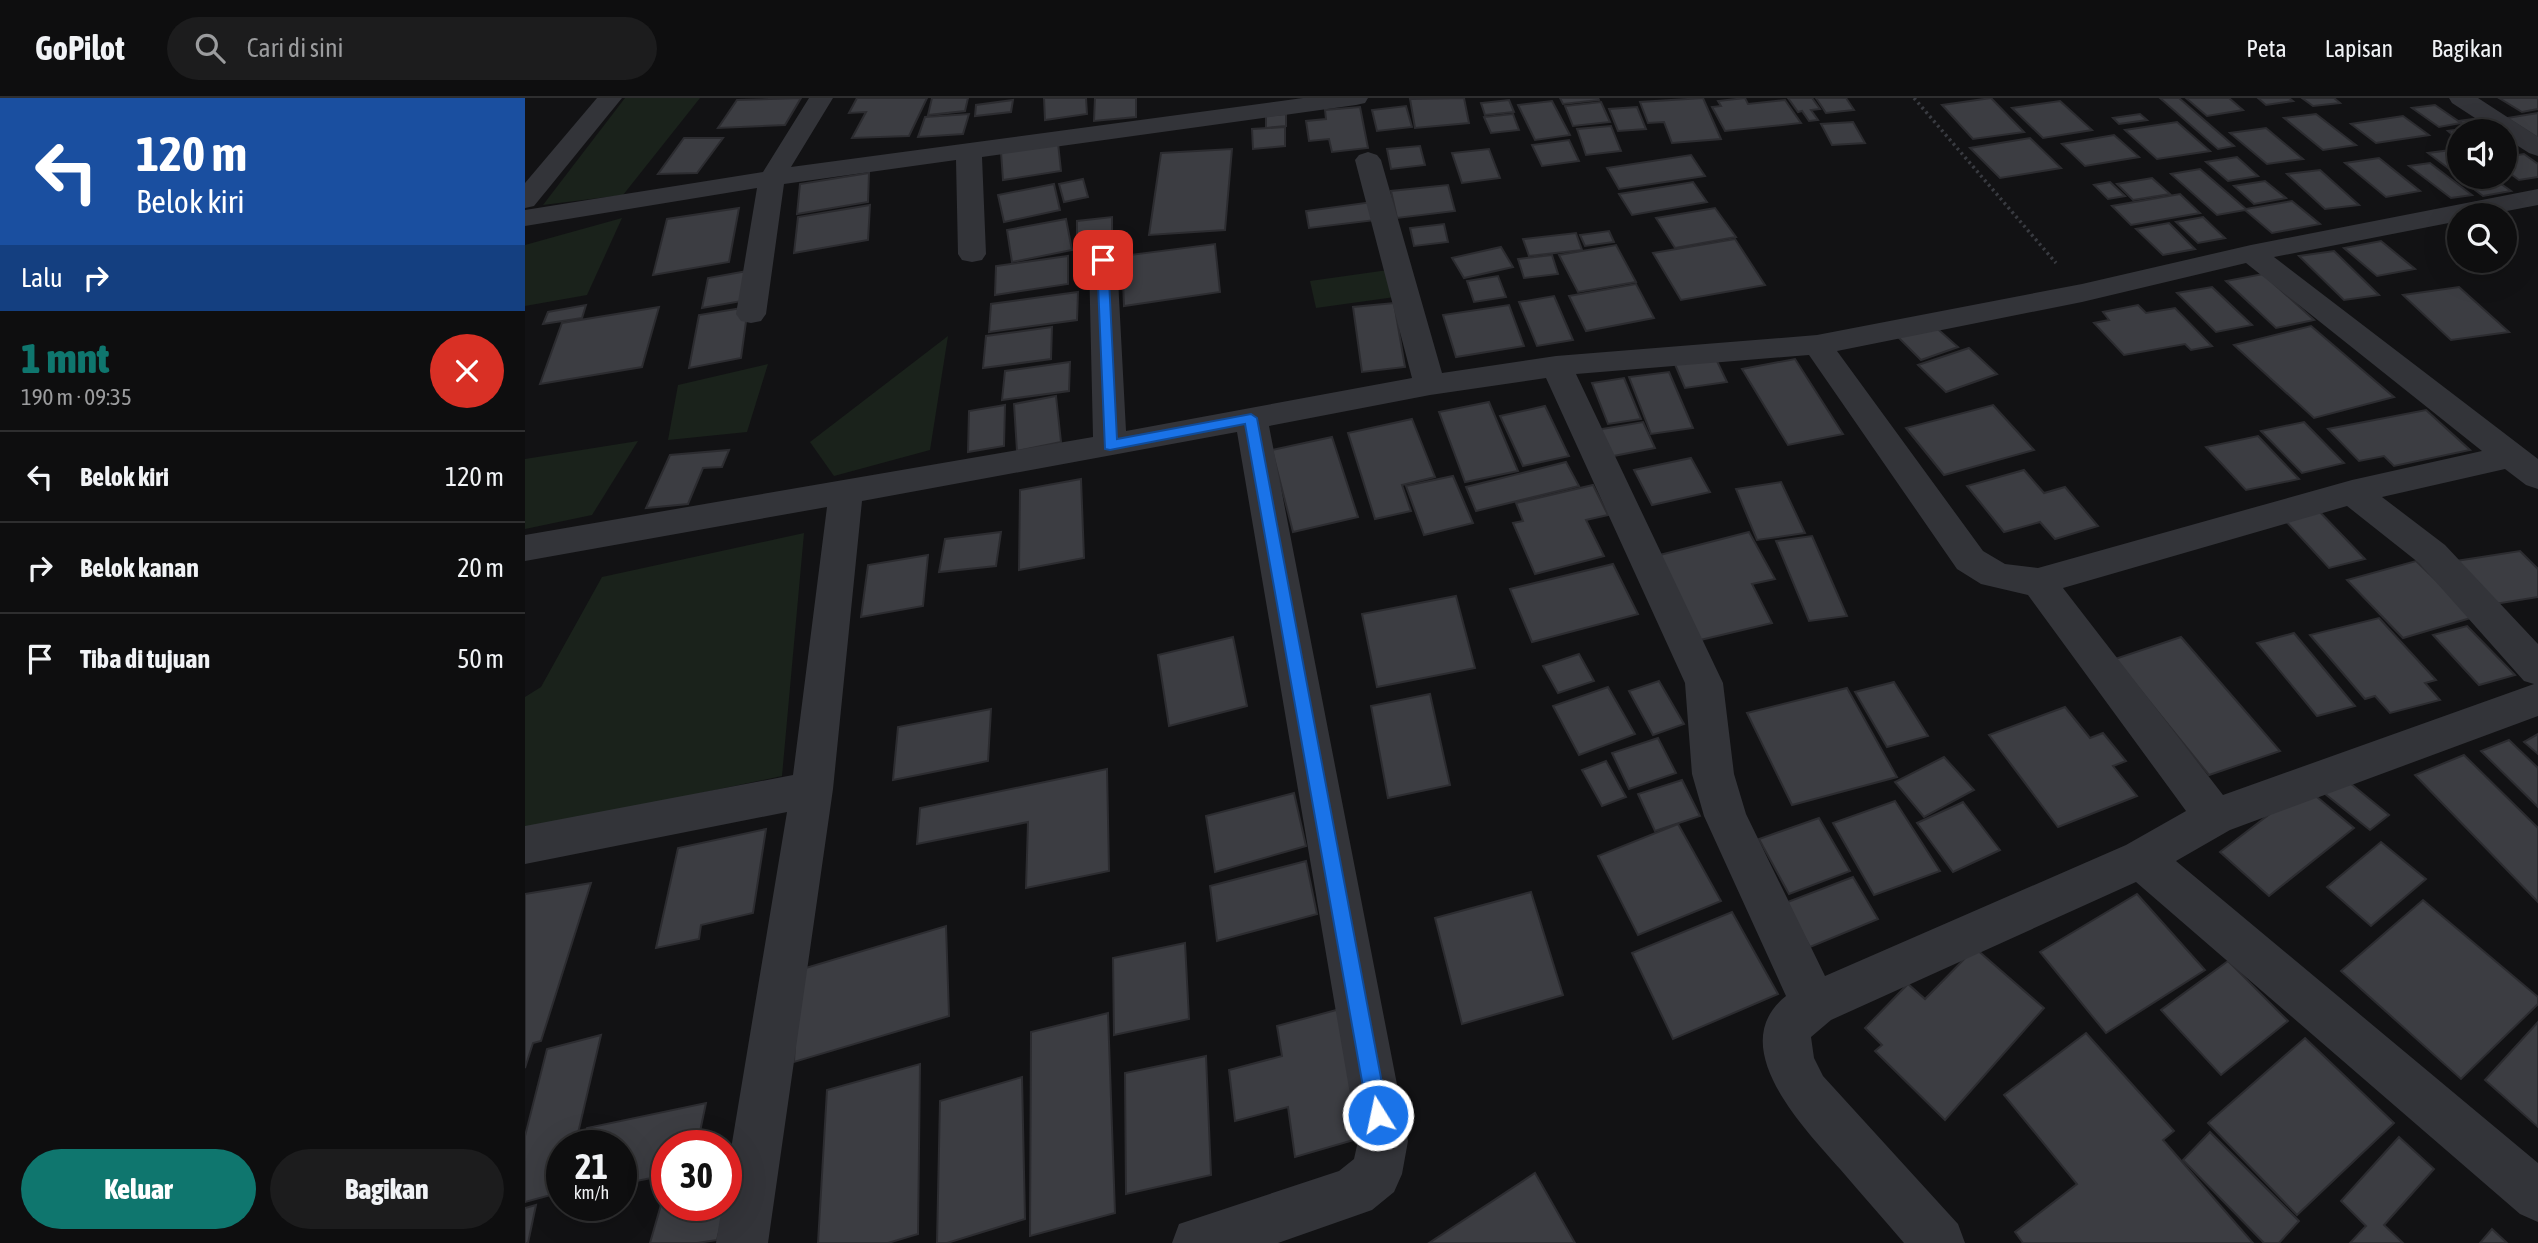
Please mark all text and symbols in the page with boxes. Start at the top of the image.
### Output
search box [167,17,657,80]
text: GoPilot [35,29,125,67]
icon: search [191,29,229,67]
text: Cari di sini [247,33,343,63]
text: Peta [2246,35,2287,62]
text: Lapisan [2325,35,2393,62]
text: Bagikan [2431,35,2503,62]
map controls [2447,119,2517,273]
button: sound [2447,119,2517,189]
text: 120 m [136,125,247,181]
icon: left [21,126,112,217]
text: Belok kiri [136,183,245,220]
button: search [2447,203,2517,273]
pin [1073,230,1133,290]
icon: arrive [1084,241,1122,279]
icon: right [77,259,115,297]
text: Lalu [21,263,63,293]
text: 1 mnt [21,334,109,382]
button: close [430,334,504,408]
text: 190 m · 09:35 [21,384,132,410]
icon: left [21,458,59,496]
text: Belok kiri [80,462,169,492]
text: 120 m [445,462,504,492]
icon: right [21,549,59,587]
text: Belok kanan [80,553,199,583]
text: 20 m [457,553,504,583]
icon: arrive [21,640,59,678]
text: Tiba di tujuan [80,644,210,674]
text: 50 m [457,644,504,674]
position arrow [1341,1078,1415,1152]
speed limit sign: 30 [651,1130,742,1221]
text: 21 [575,1146,608,1186]
button: Keluar [21,1149,256,1229]
button: Bagikan [270,1149,504,1229]
text: km/h [574,1182,609,1203]

